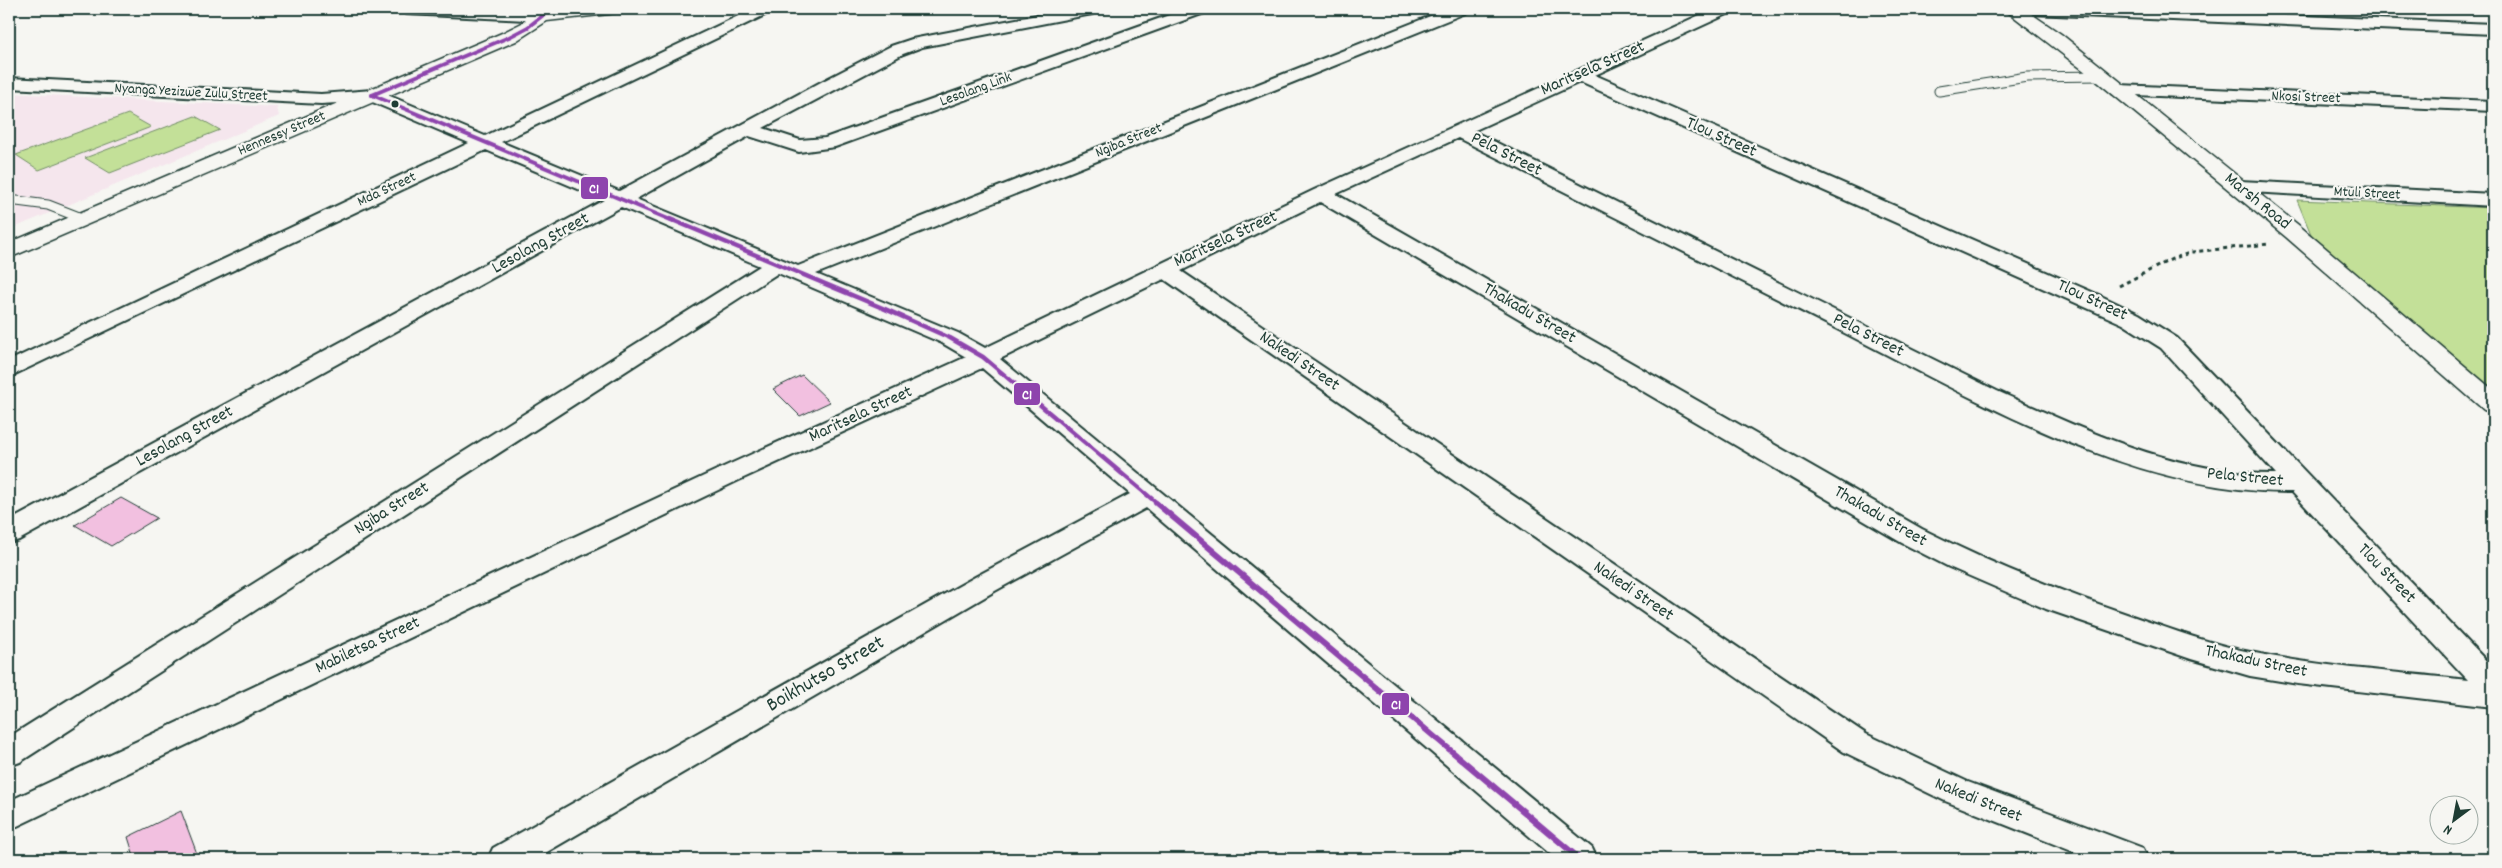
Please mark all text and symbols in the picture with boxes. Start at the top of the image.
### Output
street label: Maritsela Street [1537,35,1649,103]
street label: Lesolang Link [937,67,1015,113]
street label: Nyanga Yezizwe Zulu Street [114,78,269,108]
street label: Nkosi Street [2271,86,2341,110]
unlabelled marker [390,99,400,109]
street label: Hennessy Street [235,105,330,162]
street label: Tlou Street [1682,111,1761,165]
street label: Ngiba Street [1092,117,1166,164]
street label: Pela Street [1466,126,1546,184]
street label: Mda Street [354,167,421,213]
street label: Marsh Road [2218,167,2296,237]
line badge: C1 [580,176,609,200]
text: C1 [589,180,599,200]
street label: Mtuli Street [2333,181,2401,207]
street label: Maritsela Street [1170,205,1282,275]
street label: Lesolang Street [488,207,594,281]
street label: Tlou Street [2053,274,2132,328]
street label: Thakadu Street [1478,277,1580,351]
street label: Pela Street [1828,307,1908,365]
street label: Nakedi Street [1254,326,1345,398]
street label: Maritsela Street [805,380,917,450]
line badge: C1 [1013,382,1041,406]
text: C1 [1022,386,1032,406]
street label: Lesolang Street [132,400,238,474]
street label: Pela Street [2206,462,2285,494]
street label: Ngiba Street [350,476,435,542]
street label: Thakadu Street [1829,480,1931,554]
street label: Tlou Street [2351,538,2421,610]
street label: Nakedi Street [1588,556,1679,628]
street label: Mabiletsa Street [312,611,425,681]
street label: Boikhutso Street [761,629,891,721]
street label: Thakadu Street [2203,639,2310,685]
line badge: C1 [1381,692,1410,716]
text: C1 [1391,696,1401,716]
street label: Nakedi Street [1931,772,2026,830]
north arrow [2430,796,2480,846]
text: N [2440,819,2456,840]

